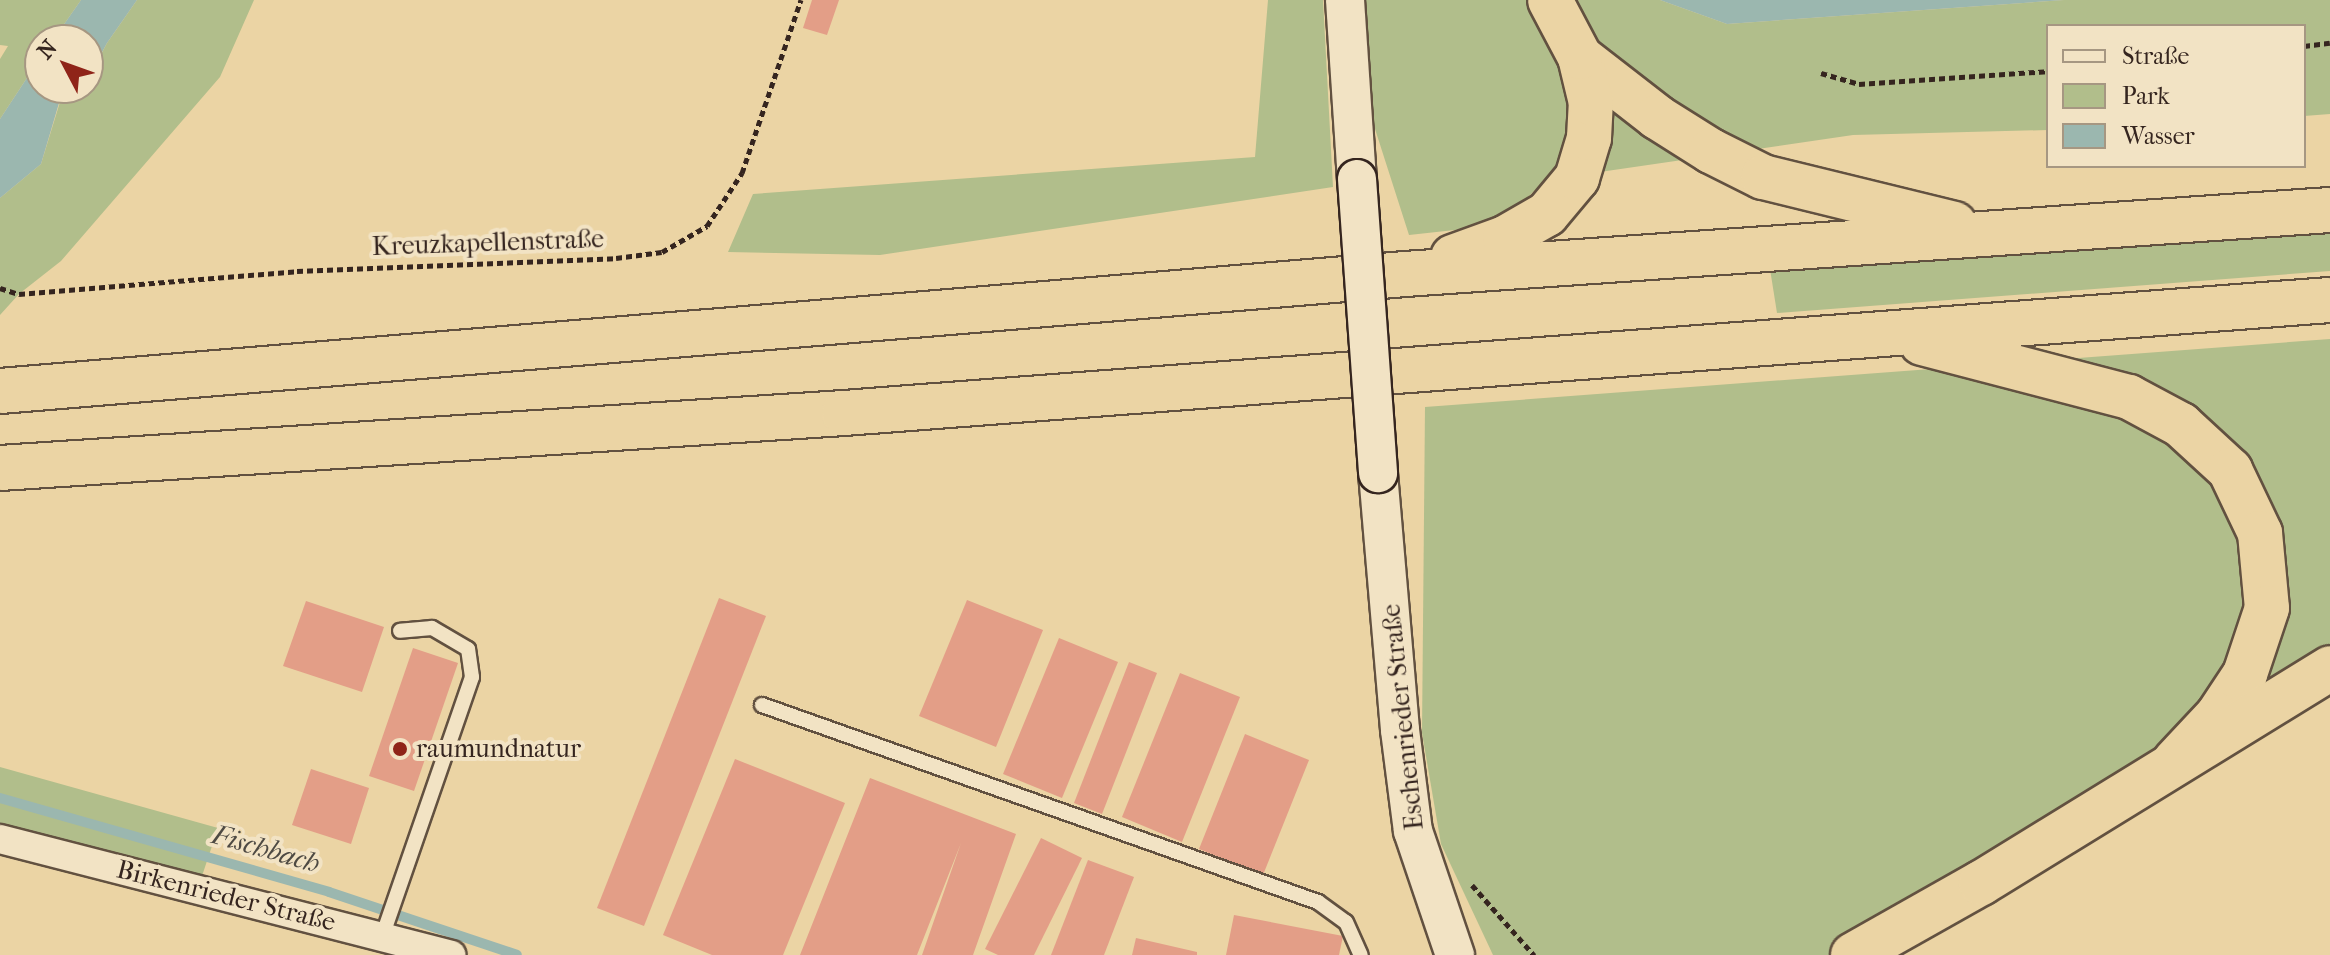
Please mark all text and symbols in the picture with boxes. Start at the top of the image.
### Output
north arrow [24,24,104,104]
legend [2046,24,2306,168]
text: N [32,35,63,64]
text: Straße [2122,42,2189,70]
text: Park [2122,82,2170,110]
text: Wasser [2122,122,2195,150]
street label: Kreuzkapellenstraße [371,223,605,263]
street label: Eschenrieder Straße [1376,602,1430,832]
place label: raumundnatur [416,733,581,765]
marker: raumundnatur [391,740,409,758]
water label: Fischbach [208,818,324,880]
street label: Birkenrieder Straße [113,854,339,938]

